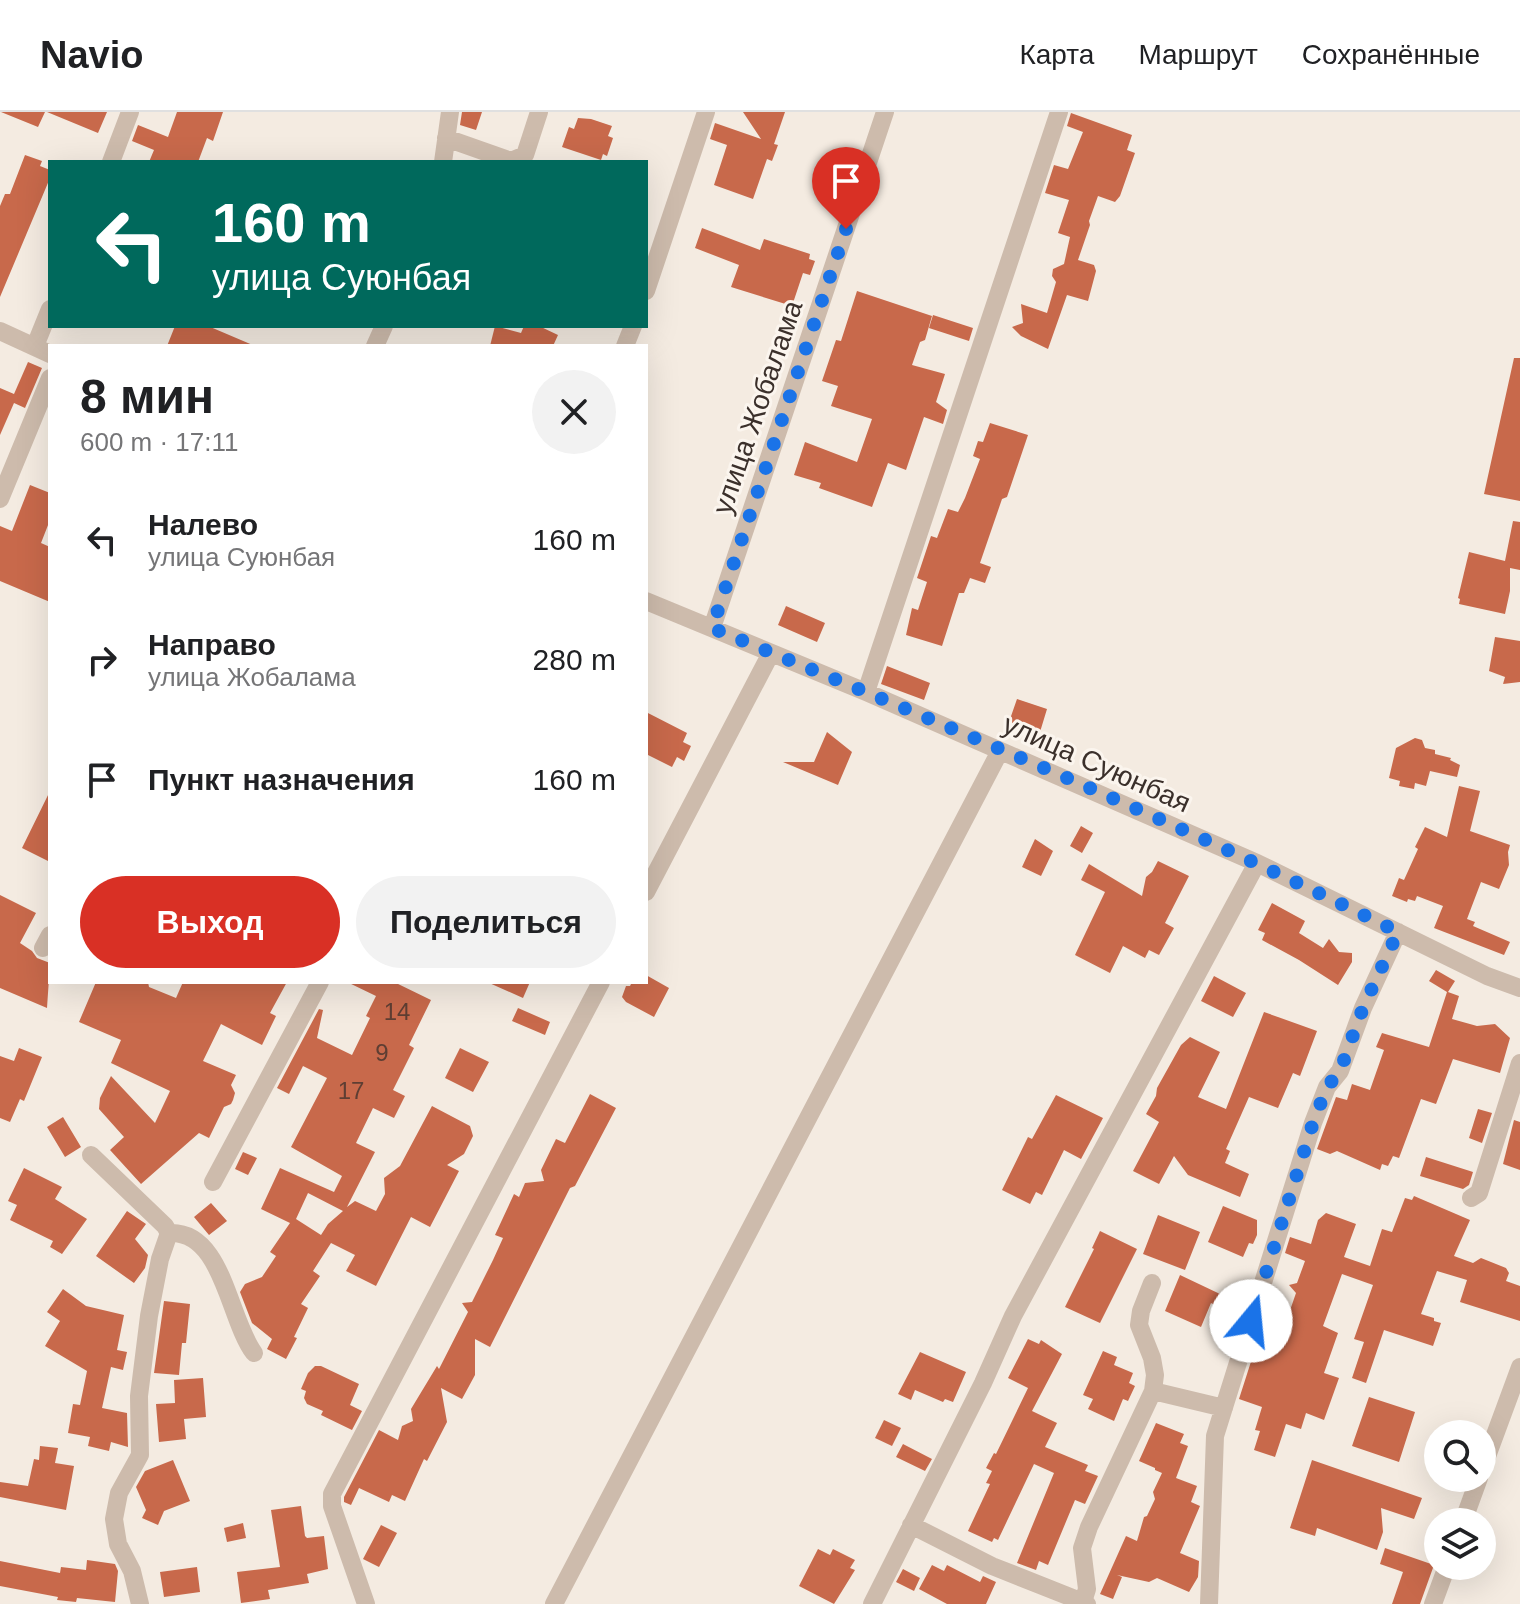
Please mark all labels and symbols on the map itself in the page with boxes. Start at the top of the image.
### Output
pin [812,147,880,229]
street label: улица Жобалама [706,296,809,518]
street label: улица Суюнбая [998,708,1195,819]
house number: 14 [384,998,410,1025]
house number: 9 [375,1039,389,1066]
house number: 17 [338,1077,364,1104]
position arrow [1209,1279,1293,1363]

